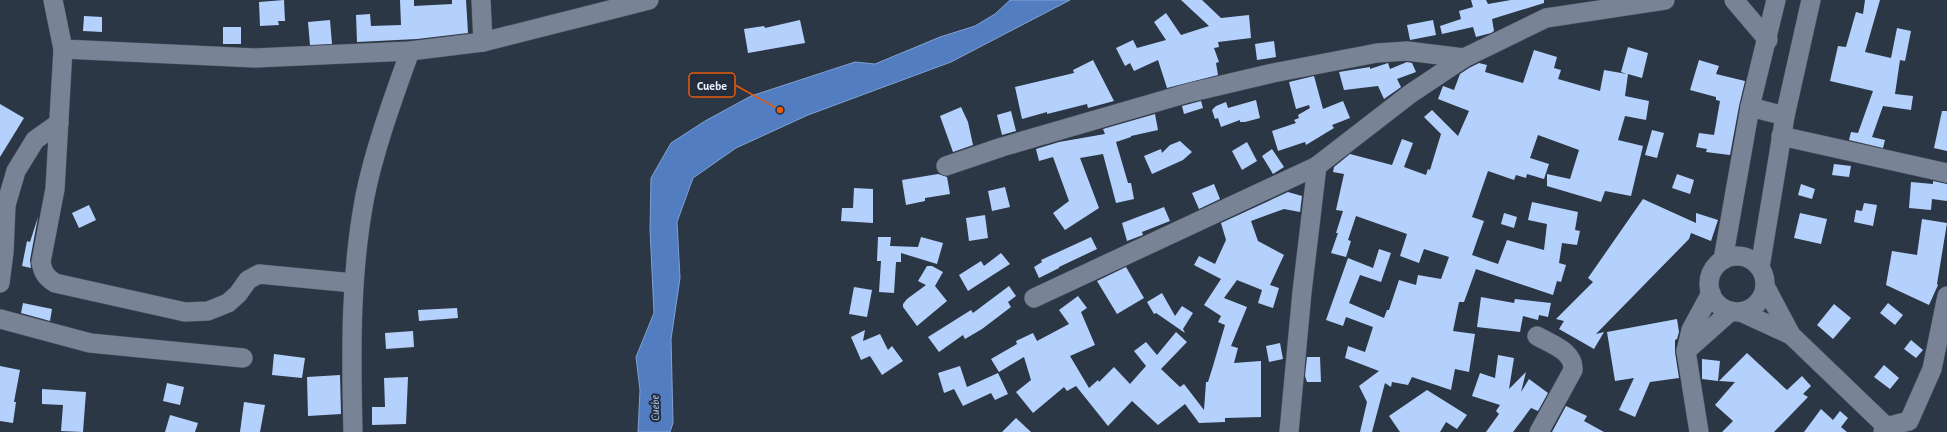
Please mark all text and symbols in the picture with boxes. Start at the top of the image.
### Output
callout: Cuebe [689,73,735,97]
text: Cuebe [697,80,727,92]
water label: Cuebe [649,395,661,421]

